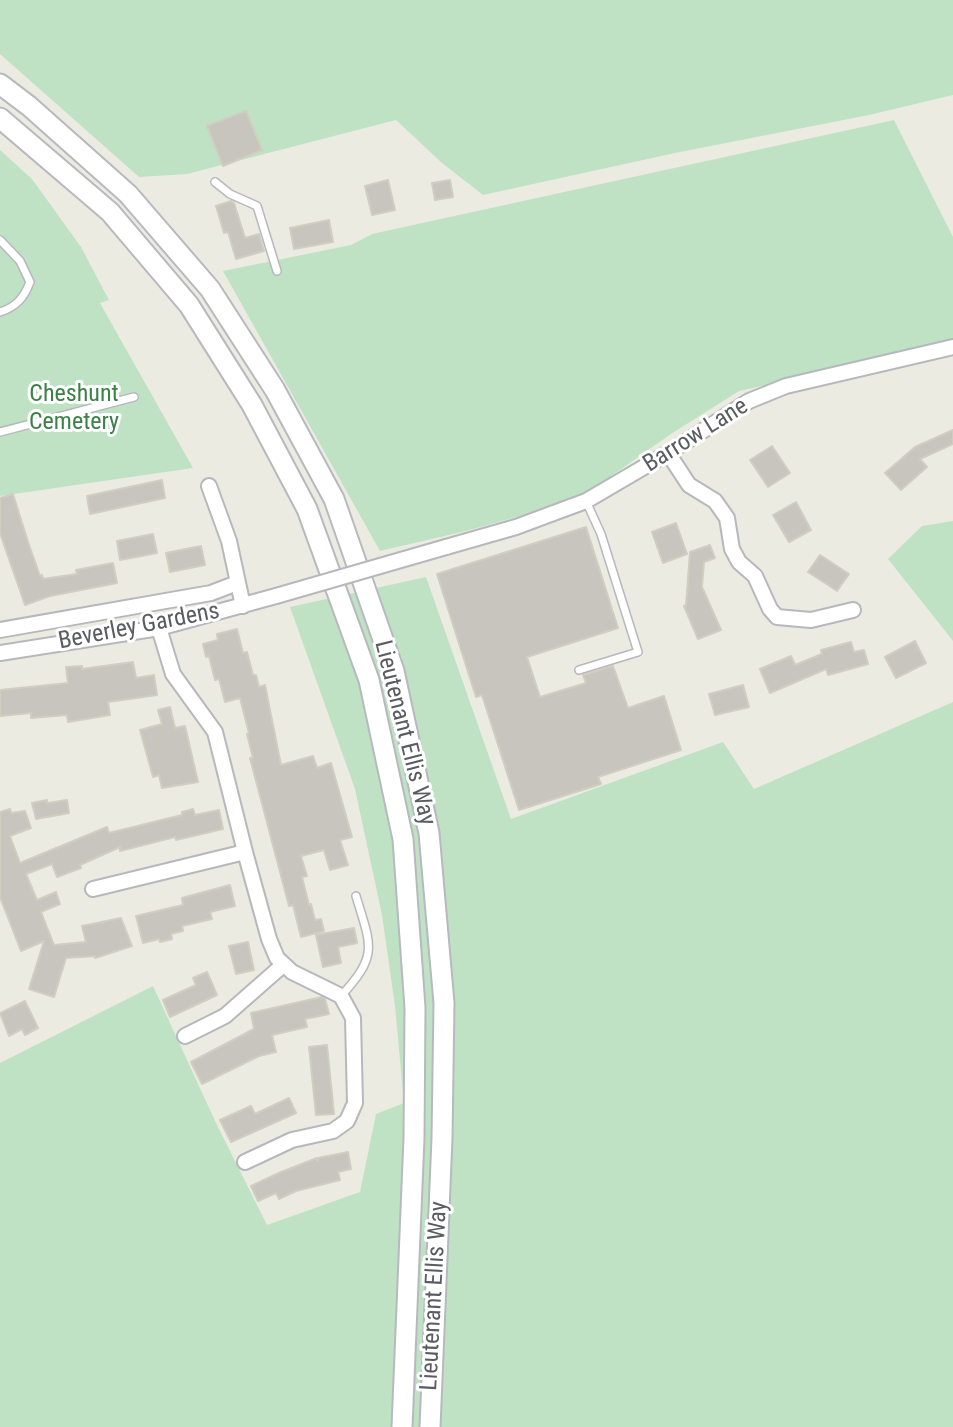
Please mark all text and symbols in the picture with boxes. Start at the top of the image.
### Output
park label: Cheshunt Cemetery [29,381,119,437]
street label: Barrow Lane [638,393,754,479]
street label: Beverley Gardens [56,597,222,657]
street label: Lieutenant Ellis Way [367,638,441,828]
street label: Lieutenant Ellis Way [416,1201,454,1391]

